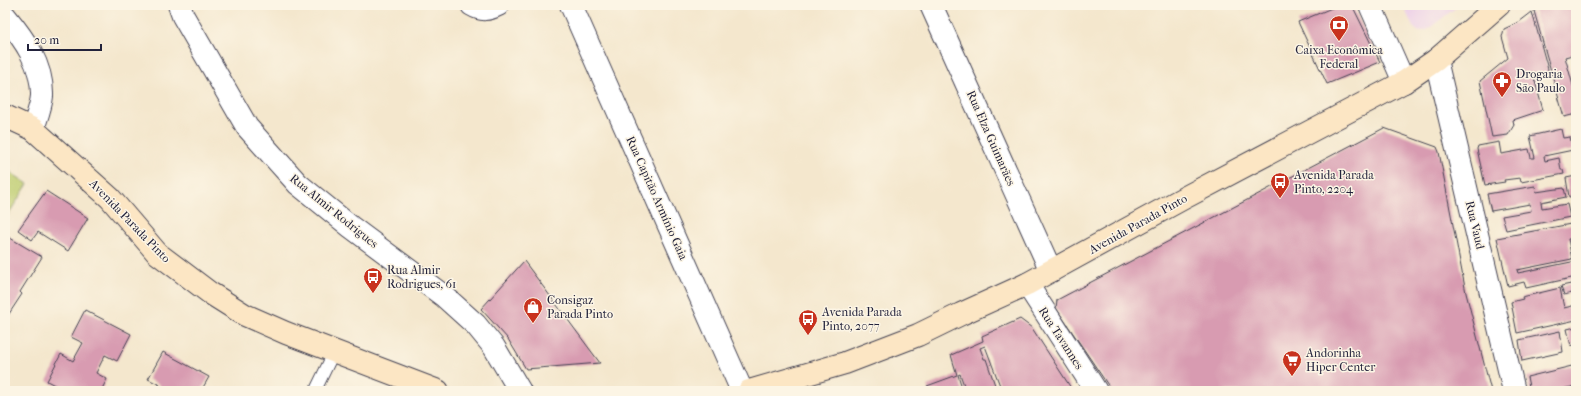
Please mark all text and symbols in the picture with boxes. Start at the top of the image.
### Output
bank icon: Caixa Econômica Federal [1328,14,1350,42]
scale bar [28,26,101,52]
text: 20 m [34,33,59,47]
place label: Caixa Econômica Federal [1295,43,1383,71]
place label: Drogaria São Paulo [1516,67,1565,95]
pharmacy icon: Drogaria São Paulo [1491,70,1513,98]
street label: Rua Elza Guimarães [964,88,1019,188]
street label: Rua Capitão Armínio Gaia [623,134,691,263]
place label: Avenida Parada Pinto, 2204 [1293,168,1374,196]
street label: Rua Almir Rodrigues [287,171,381,251]
bus stop icon: Avenida Parada Pinto, 2204 [1269,171,1291,199]
street label: Avenida Parada Pinto [86,176,173,266]
street label: Avenida Parada Pinto [1085,191,1190,257]
street label: Rua Vaud [1463,199,1487,251]
place label: Rua Almir Rodrigues, 61 [387,263,456,291]
bus stop icon: Rua Almir Rodrigues, 61 [362,266,384,294]
place label: Consigaz Parada Pinto [547,293,613,321]
shop icon: Consigaz Parada Pinto [522,296,544,324]
street label: Rua Tavannes [1036,304,1087,372]
place label: Avenida Parada Pinto, 2077 [821,305,902,333]
bus stop icon: Avenida Parada Pinto, 2077 [797,308,819,336]
place label: Andorinha Hiper Center [1305,346,1376,374]
supermarket icon: Andorinha Hiper Center [1281,349,1303,377]

